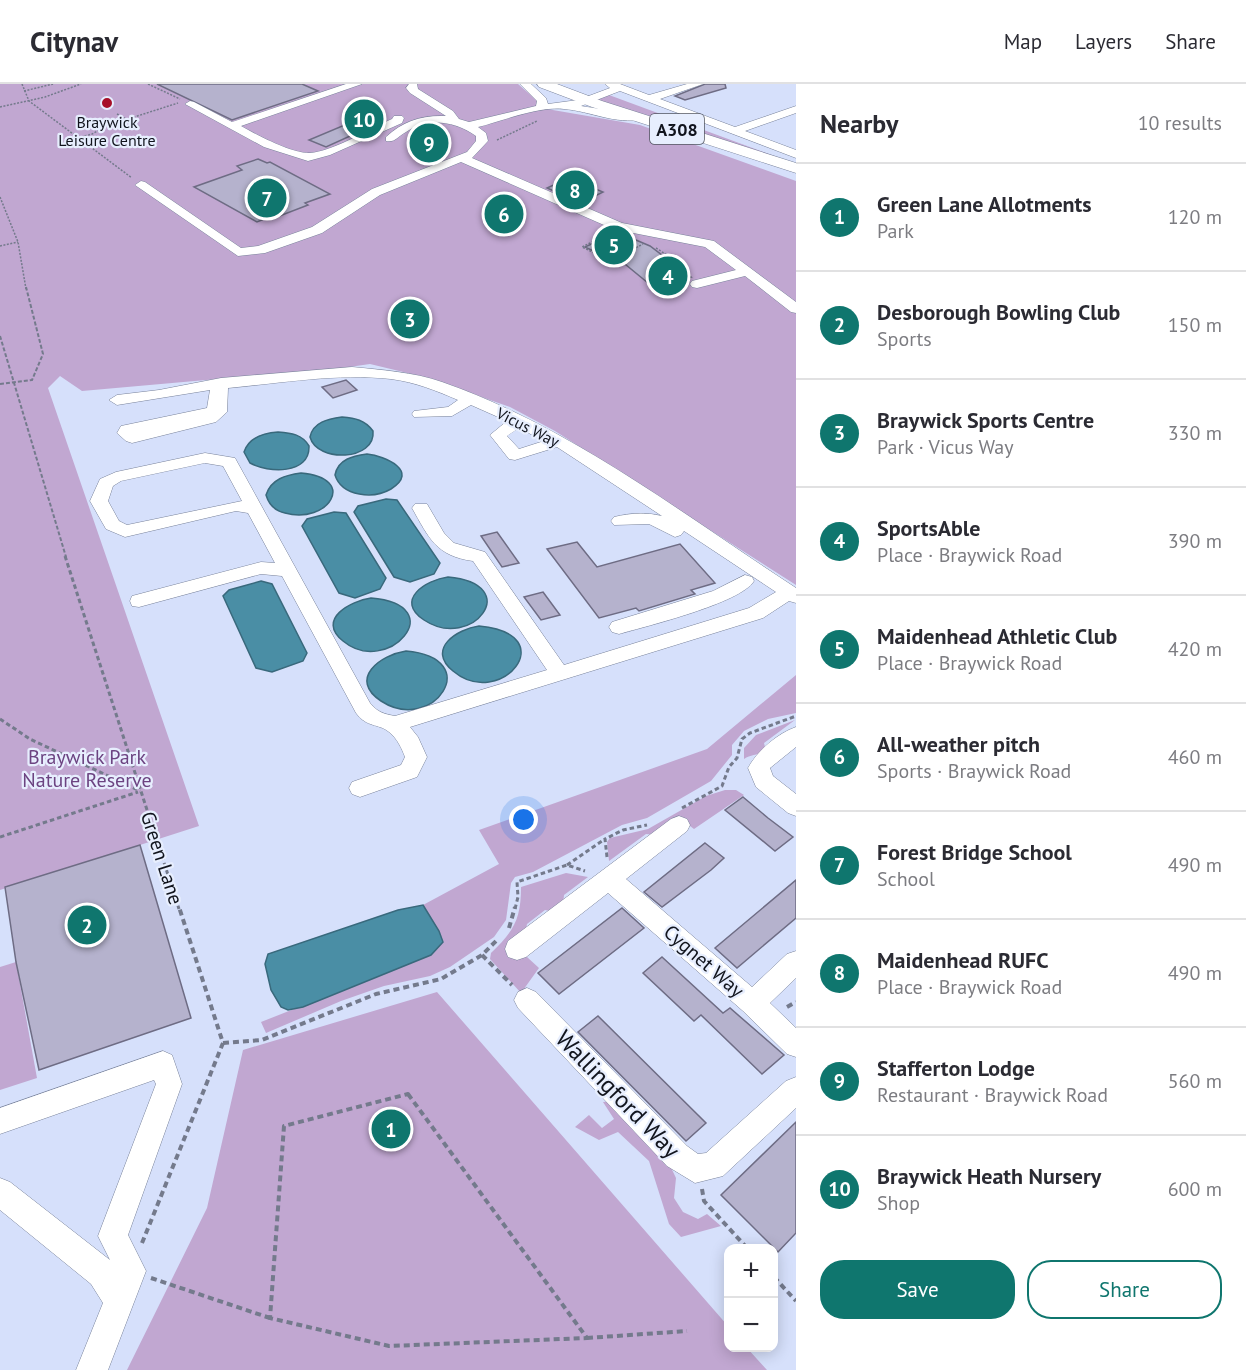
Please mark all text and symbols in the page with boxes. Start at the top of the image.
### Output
text: Citynav [30,23,118,60]
text: Map [1004,28,1042,55]
text: Layers [1075,28,1132,55]
text: Share [1165,28,1216,55]
marker: Braywick Leisure Centre [100,96,114,110]
pin: 10 [344,96,384,141]
text: Nearby [820,107,898,140]
text: 10 results [1138,110,1222,136]
place label: Braywick Leisure Centre [58,112,156,150]
road number: A308 [650,114,704,144]
pin: 9 [410,120,448,166]
pin: 8 [556,168,594,212]
pin: 7 [248,176,286,220]
text: Green Lane Allotments [877,190,1092,218]
pin: 6 [484,192,524,236]
text: 1 [834,204,845,230]
text: 120 m [1168,204,1222,230]
text: Park [877,218,914,244]
pin: 5 [594,222,634,268]
pin: 4 [648,254,688,298]
pin: 3 [390,296,430,342]
text: Desborough Bowling Club [877,298,1120,326]
text: 2 [834,312,845,338]
text: 150 m [1168,312,1222,338]
text: Sports [877,326,932,352]
street label: Vicus Way [492,402,563,452]
text: Braywick Sports Centre [877,406,1094,434]
text: 3 [834,420,845,446]
text: 330 m [1168,420,1222,446]
text: Park · Vicus Way [877,434,1013,460]
text: SportsAble [877,514,980,542]
text: 4 [834,528,845,554]
text: 390 m [1168,528,1222,554]
text: Place · Braywick Road [877,542,1062,568]
text: Maidenhead Athletic Club [877,622,1117,650]
text: 5 [834,636,845,662]
text: 420 m [1168,636,1222,662]
text: Place · Braywick Road [877,650,1062,676]
text: All-weather pitch [877,730,1040,758]
park label: Braywick Park Nature Reserve [22,744,152,793]
text: 6 [834,744,845,770]
text: 460 m [1168,744,1222,770]
text: Sports · Braywick Road [877,758,1071,784]
your location [509,805,538,834]
street label: Green Lane [135,808,189,908]
text: Forest Bridge School [877,838,1072,866]
text: 7 [834,852,845,878]
text: 490 m [1168,852,1222,878]
text: School [877,866,935,892]
pin: 2 [68,902,106,948]
street label: Cygnet Way [658,919,750,1003]
text: Maidenhead RUFC [877,946,1048,974]
text: 8 [834,960,845,986]
text: 490 m [1168,960,1222,986]
text: Place · Braywick Road [877,974,1062,1000]
street label: Wallingford Way [549,1023,687,1165]
text: Stafferton Lodge [877,1054,1035,1082]
text: 9 [834,1068,845,1094]
text: 560 m [1168,1068,1222,1094]
text: Restaurant · Braywick Road [877,1082,1108,1108]
pin: 1 [372,1106,410,1152]
text: Braywick Heath Nursery [877,1162,1101,1190]
text: 10 [828,1176,851,1202]
text: 600 m [1168,1176,1222,1202]
text: Shop [877,1190,920,1216]
map controls [724,1244,778,1352]
button: + [724,1244,778,1298]
button: Save [820,1260,1015,1319]
button: Share [1027,1260,1222,1319]
button: − [724,1298,778,1352]

